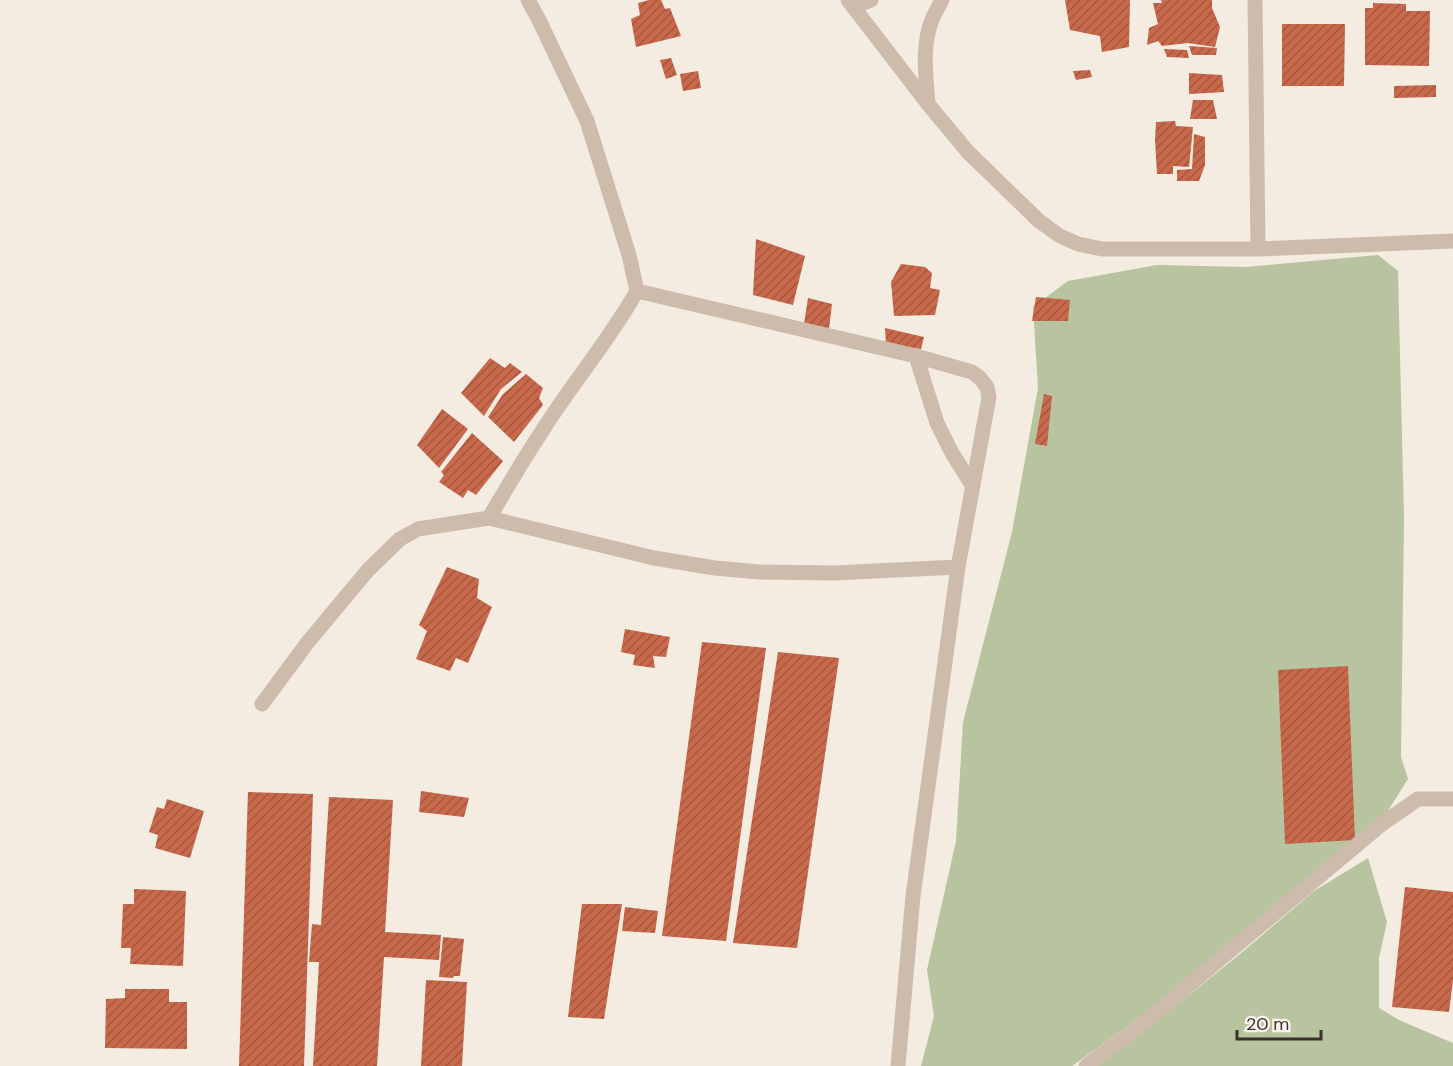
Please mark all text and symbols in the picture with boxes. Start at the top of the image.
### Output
scale bar [1237,1003,1321,1041]
text: 20 m [1246,1012,1289,1036]

